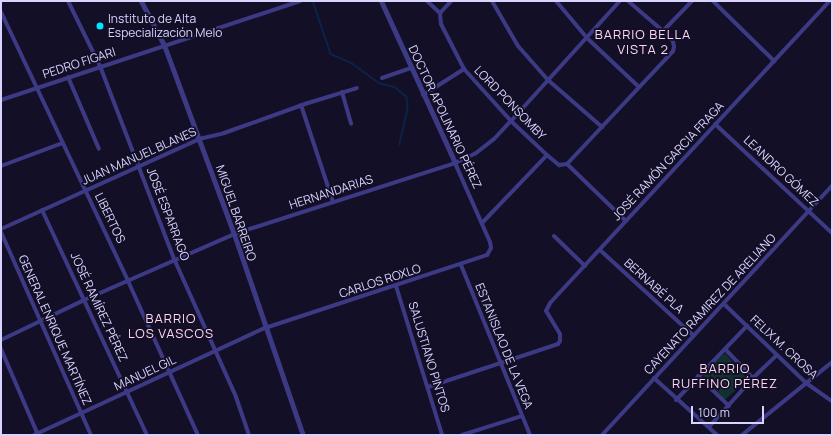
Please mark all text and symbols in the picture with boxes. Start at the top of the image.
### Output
place label: Instituto de Alta Especialización Melo [108,12,222,40]
marker: Instituto de Alta Especialización Melo [95,21,105,31]
district label: BARRIO BELLA VISTA 2 [595,27,691,58]
street label: DOCTOR APOLINARIO PÉREZ [405,43,485,191]
street label: PEDRO FIGARI [41,44,117,82]
street label: LORD PONSOMBY [471,63,549,143]
street label: JOSÉ RAMÓN GARCIA FRAGA [609,99,727,223]
street label: JUAN MANUEL BLANES [79,124,199,188]
street label: LEANDRO GÓMEZ [741,133,821,209]
street label: MIGUEL BARREIRO [213,163,259,263]
street label: JOSÉ ESPARRAGO [144,165,192,263]
street label: HERNANDARIAS [287,172,375,212]
street label: LIBERTOS [92,191,128,245]
street label: CAYENATO RAMIREZ DE ARELIANO [641,231,779,377]
street label: JOSÉ RAMÍREZ PÉREZ [67,250,131,364]
street label: GENERAL ENRIQUE MARTÍNEZ [15,252,95,408]
street label: BERNABÉ PLA [621,256,687,316]
street label: CARLOS ROXLO [337,261,423,301]
street label: ESTANISLAO DE LA VEGA [472,281,536,411]
street label: SALUSTIANO PINTOS [405,300,453,414]
district label: BARRIO LOS VASCOS [128,311,214,342]
street label: FELIX M. CROSA [747,312,821,382]
street label: MANUEL GIL [112,352,178,394]
district label: BARRIO RUFFINO PÉREZ [672,361,778,392]
scale bar [693,398,766,424]
text: 100 m [698,404,730,421]

